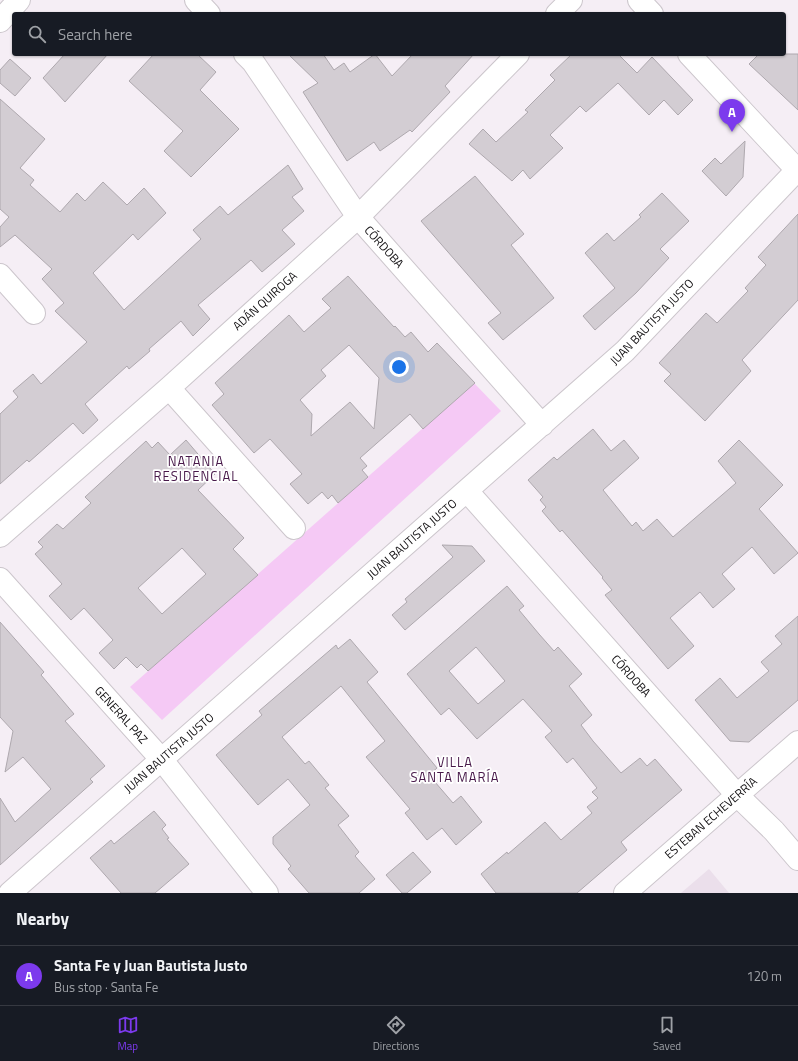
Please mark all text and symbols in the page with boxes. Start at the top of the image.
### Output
search box [12,12,786,56]
icon: search [26,23,48,45]
text: Search here [58,23,132,46]
pin: A [719,99,745,132]
street label: CÓRDOBA [360,221,409,272]
street label: ADÁN QUIROGA [228,266,301,335]
street label: JUAN BAUTISTA JUSTO [605,274,698,369]
your location [389,357,409,377]
district label: NATANIA RESIDENCIAL [153,451,239,486]
street label: JUAN BAUTISTA JUSTO [362,494,461,583]
street label: CÓRDOBA [607,650,656,701]
street label: GENERAL PAZ [90,682,153,748]
street label: JUAN BAUTISTA JUSTO [119,708,218,797]
district label: VILLA SANTA MARÍA [411,752,499,787]
street label: ESTEBAN ECHEVERRÍA [660,772,761,863]
text: Nearby [16,906,69,932]
text: Santa Fe y Juan Bautista Justo [54,954,247,977]
text: A [25,966,33,986]
text: 120 m [746,966,782,986]
text: Bus stop · Santa Fe [54,977,158,997]
tab: Map [117,1014,139,1054]
tab: Directions [373,1014,419,1054]
tab: Saved [653,1014,681,1054]

